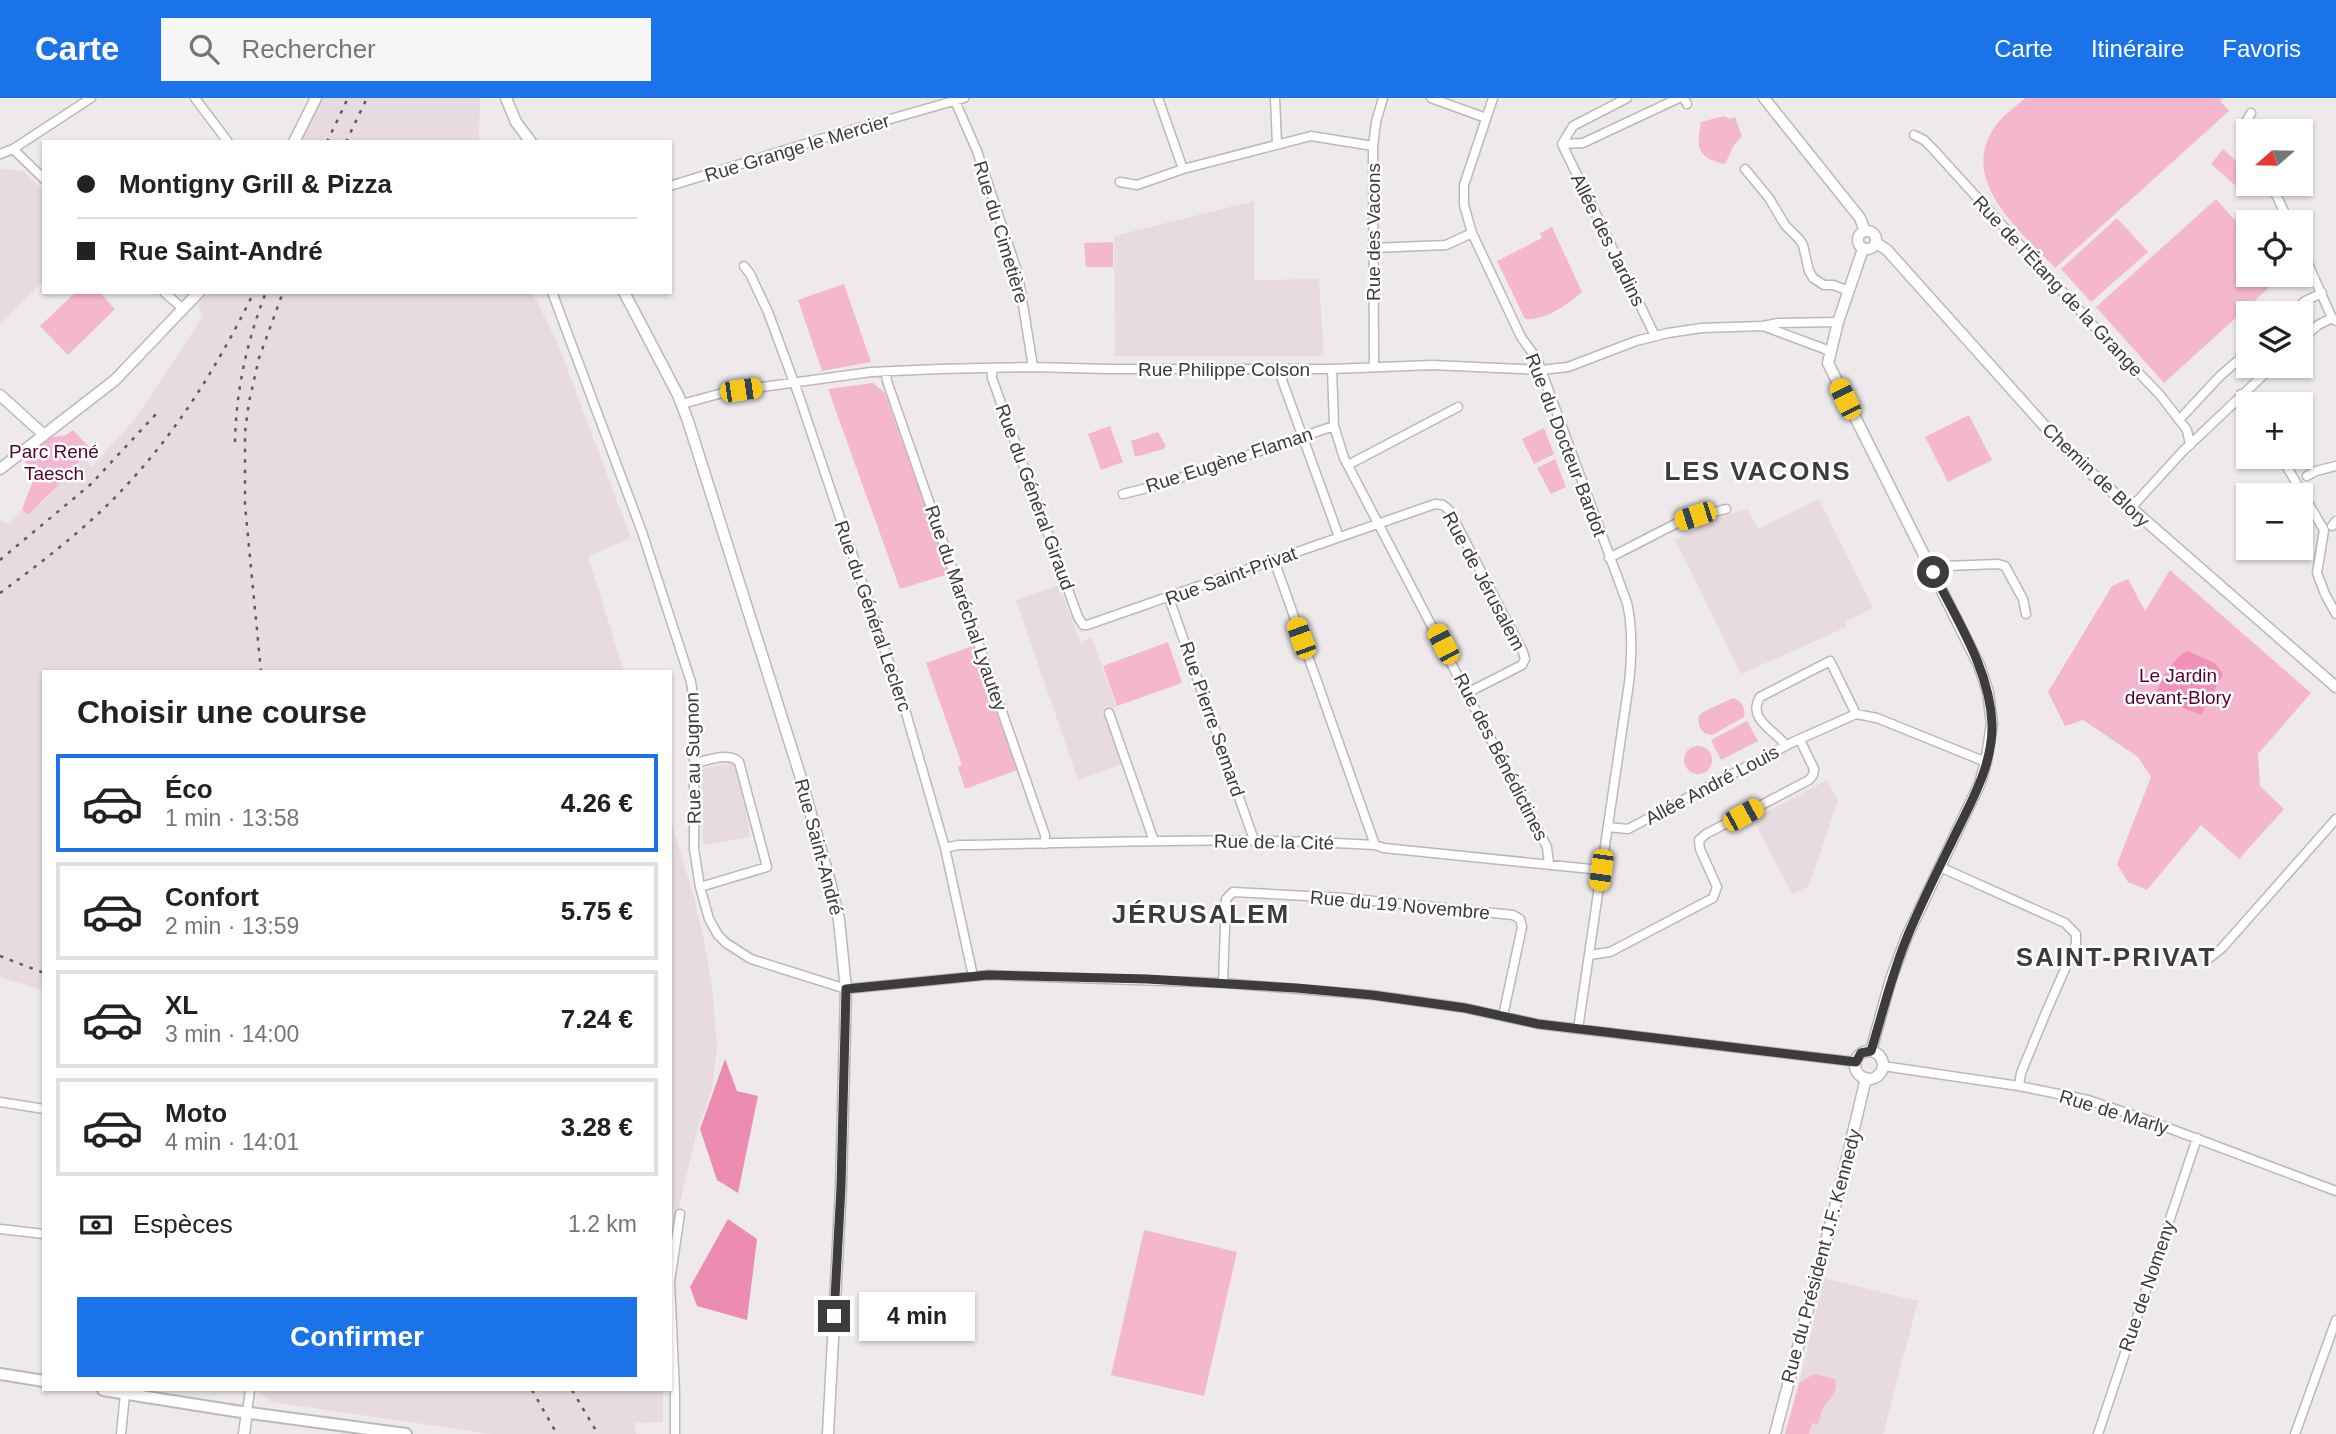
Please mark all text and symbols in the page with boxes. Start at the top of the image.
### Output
search box [161,18,651,81]
text: Carte [35,30,119,67]
icon: search [185,30,223,68]
text: Rechercher [241,34,376,64]
text: Carte [1994,35,2053,62]
text: Itinéraire [2091,35,2184,62]
text: Favoris [2222,35,2301,62]
street label: Rue Grange le Mercier [702,110,893,186]
north arrow [2236,119,2314,196]
map controls [2236,119,2313,560]
street label: Rue du Cimetière [969,158,1033,306]
street label: Rue des Vacons [1363,163,1384,301]
text: Montigny Grill & Pizza [119,169,392,199]
street label: Allée des Jardins [1567,170,1649,310]
street label: Rue de l'Étang de la Grange [1969,191,2147,381]
button: locate [2236,210,2313,287]
text: Rue Saint-André [119,236,323,266]
button: layers [2236,301,2313,378]
street label: Rue du Docteur Bardot [1521,351,1611,540]
street label: Rue Philippe Colson [1138,359,1310,380]
car [1827,376,1864,422]
car [719,377,764,403]
button: + [2236,392,2313,469]
street label: Rue du Général Giraud [992,401,1078,593]
street label: Chemin de Blory [2038,419,2154,532]
street label: Rue Eugène Flaman [1143,423,1315,497]
park label: Parc René Taesch [9,441,99,484]
district label: LES VACONS [1664,456,1852,486]
button: − [2236,483,2313,560]
car [1672,500,1719,532]
street label: Rue du Maréchal Lyautey [921,503,1011,714]
street label: Rue de Jérusalem [1439,508,1529,654]
street label: Rue du Général Leclerc [830,518,916,714]
street label: Rue Saint-Privat [1162,542,1300,610]
route start [1917,556,1949,588]
car [1284,615,1319,661]
car [1424,621,1463,667]
street label: Rue Pierre Semard [1176,639,1248,799]
park label: Le Jardin devant-Blory [2125,665,2232,708]
street label: Rue des Bénédictines [1450,670,1552,844]
street label: Rue au Sugnon [681,692,705,824]
text: Choisir une course [77,694,367,730]
street label: Allée André Louis [1642,741,1782,829]
icon: car [81,772,144,835]
text: Éco [165,774,213,804]
street label: Rue Saint-André [791,776,847,918]
text: 4.26 € [561,788,633,818]
car [1720,796,1767,834]
text: 1 min · 13:58 [165,805,299,831]
street label: Rue de la Cité [1214,830,1334,854]
car [1588,848,1615,892]
icon: car [81,880,144,943]
text: Confort [165,882,259,912]
street label: Rue du 19 Novembre [1309,887,1491,923]
text: 5.75 € [561,896,633,926]
district label: JÉRUSALEM [1112,899,1290,929]
text: 2 min · 13:59 [165,913,299,939]
district label: SAINT-PRIVAT [2016,942,2216,972]
icon: car [81,988,144,1051]
text: XL [165,990,198,1020]
text: 7.24 € [561,1004,633,1034]
text: 3 min · 14:00 [165,1021,299,1047]
street label: Rue de Marly [2057,1085,2172,1139]
icon: car [81,1096,144,1159]
text: Moto [165,1098,227,1128]
text: 3.28 € [561,1112,633,1142]
street label: Rue du Président J.F. Kennedy [1777,1126,1865,1385]
text: 4 min · 14:01 [165,1129,299,1155]
icon: cash [77,1206,115,1244]
text: Espèces [133,1209,233,1239]
text: 1.2 km [568,1211,637,1237]
street label: Rue de Nomeny [2115,1217,2179,1354]
callout: 4 min [858,1292,974,1340]
button: Confirmer [77,1297,637,1377]
route end [818,1300,850,1332]
text: 4 min [887,1303,947,1329]

